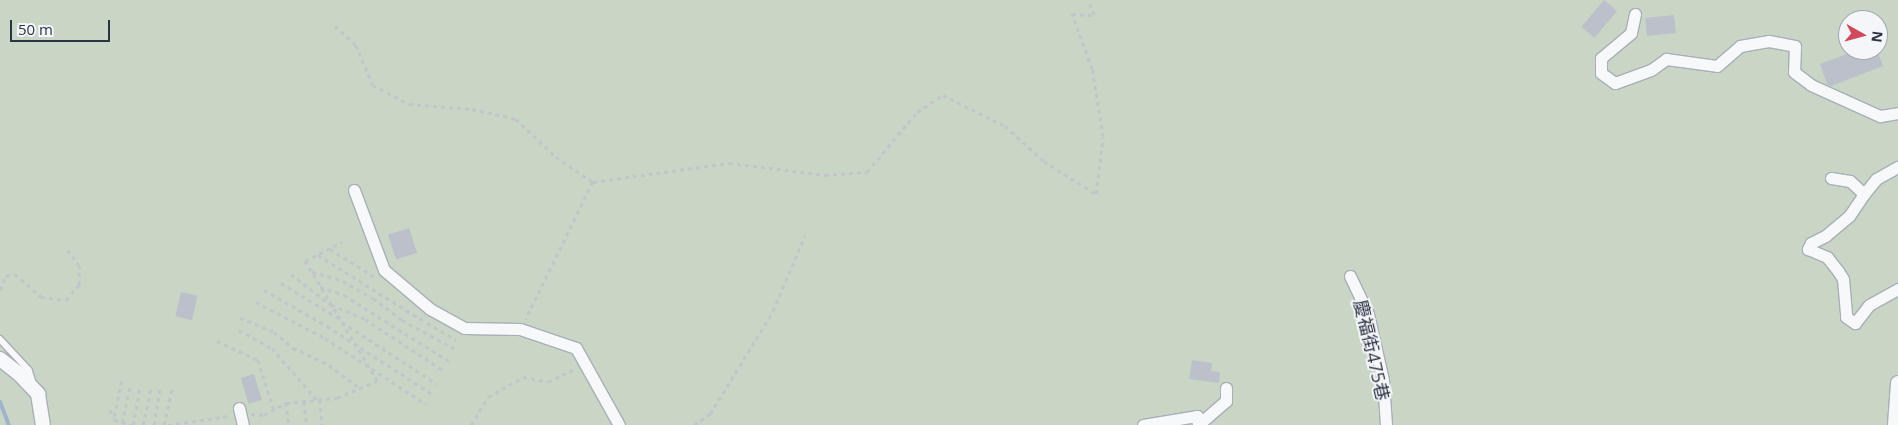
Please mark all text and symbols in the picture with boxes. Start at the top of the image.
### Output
scale bar [12,10,112,42]
north arrow [1838,10,1888,60]
text: 50 m [18,19,53,39]
text: N [1867,30,1888,44]
street label: 慶福街475巷 [1350,297,1394,403]

